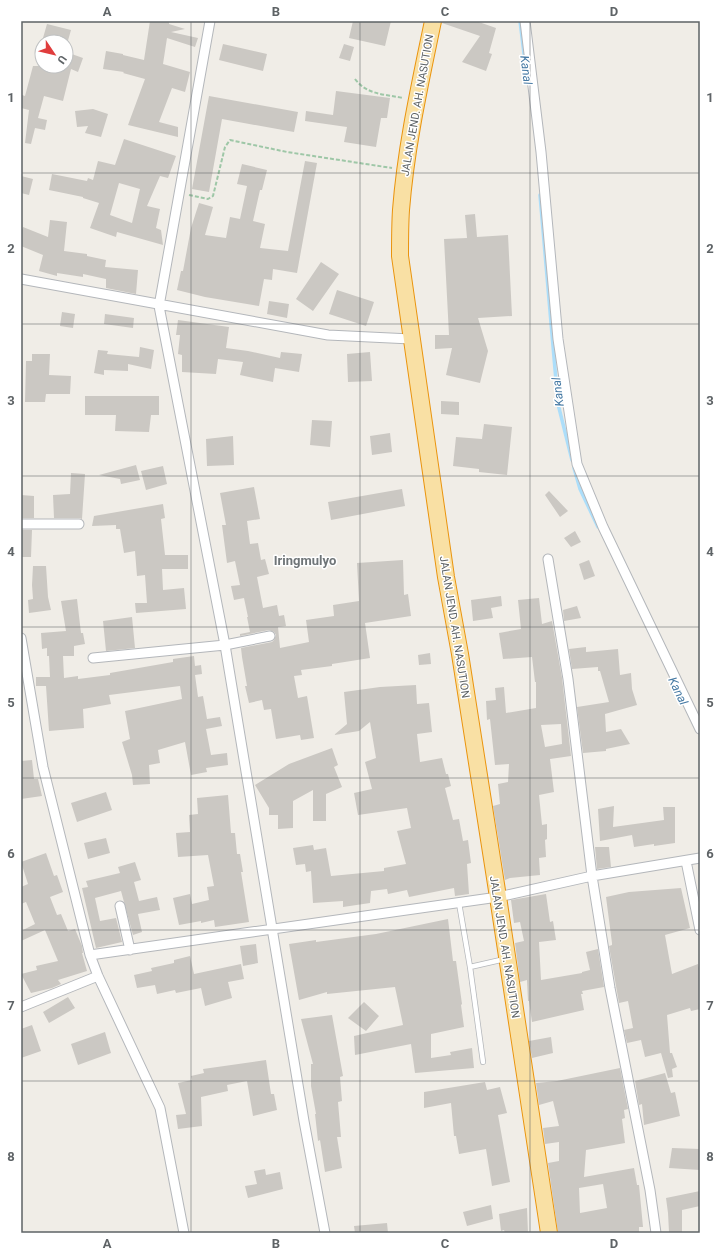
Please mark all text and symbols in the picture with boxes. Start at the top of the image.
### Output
text: A [103,4,112,19]
text: B [272,4,280,19]
text: C [441,4,450,19]
text: D [610,4,618,19]
street label: JALAN JEND. AH. NASUTION [399,33,436,177]
north arrow [34,34,74,74]
text: U [54,53,69,66]
water label: Kanal [517,55,535,86]
text: 1 [7,90,15,105]
text: 1 [706,90,714,105]
text: 2 [7,241,15,256]
text: 2 [706,241,714,256]
water label: Kanal [549,376,567,407]
text: 3 [7,393,15,408]
text: 3 [706,393,714,408]
text: 4 [7,544,15,559]
text: 4 [706,544,714,559]
district label: Iringmulyo [274,553,336,568]
street label: JALAN JEND. AH. NASUTION [437,555,472,699]
water label: Kanal [665,675,691,707]
text: 5 [7,695,15,710]
text: 5 [706,695,714,710]
text: 6 [7,846,15,861]
text: 6 [706,846,714,861]
street label: JALAN JEND. AH. NASUTION [487,875,522,1019]
text: 7 [7,998,15,1013]
text: 7 [706,998,714,1013]
text: 8 [7,1149,15,1164]
text: 8 [706,1149,714,1164]
text: A [103,1236,112,1251]
text: B [272,1236,280,1251]
text: C [441,1236,450,1251]
text: D [610,1236,618,1251]

